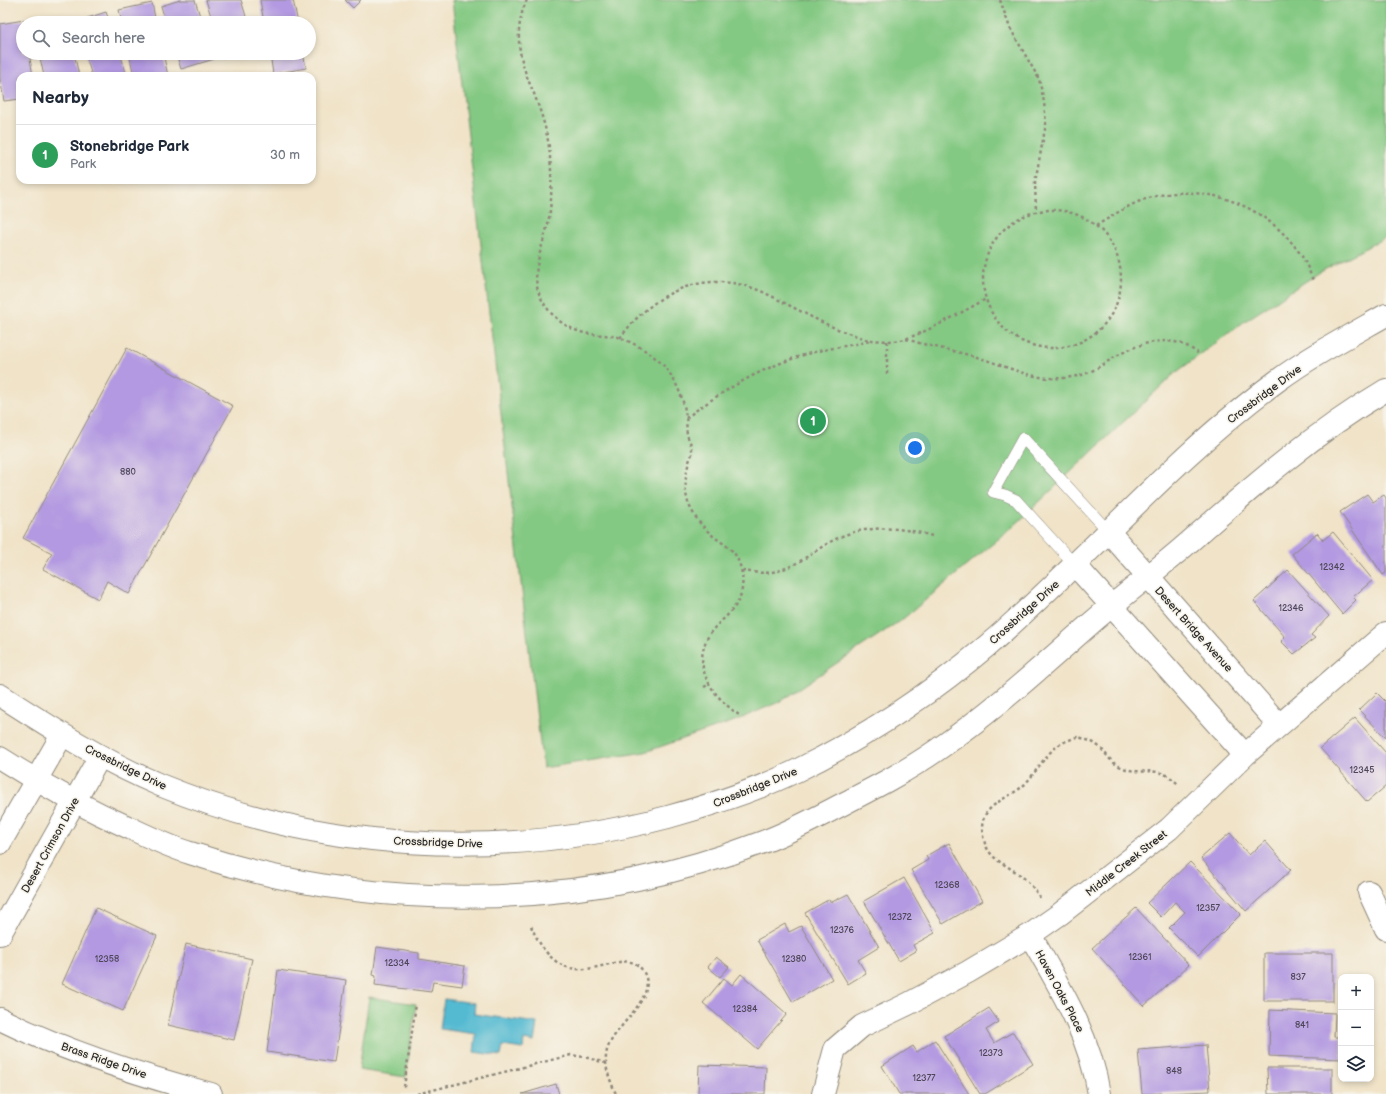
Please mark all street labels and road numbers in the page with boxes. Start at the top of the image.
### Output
street label: Crossbridge Drive [1225,362,1304,427]
street label: Crossbridge Drive [987,577,1062,647]
street label: Desert Bridge Avenue [1152,584,1236,675]
street label: Crossbridge Drive [83,742,169,793]
street label: Crossbridge Drive [711,765,800,810]
street label: Desert Crimson Drive [19,795,82,895]
street label: Middle Creek Street [1083,827,1170,899]
street label: Crossbridge Drive [393,834,483,851]
street label: Haven Oaks Place [1032,948,1087,1035]
street label: Brass Ridge Drive [59,1040,149,1081]

